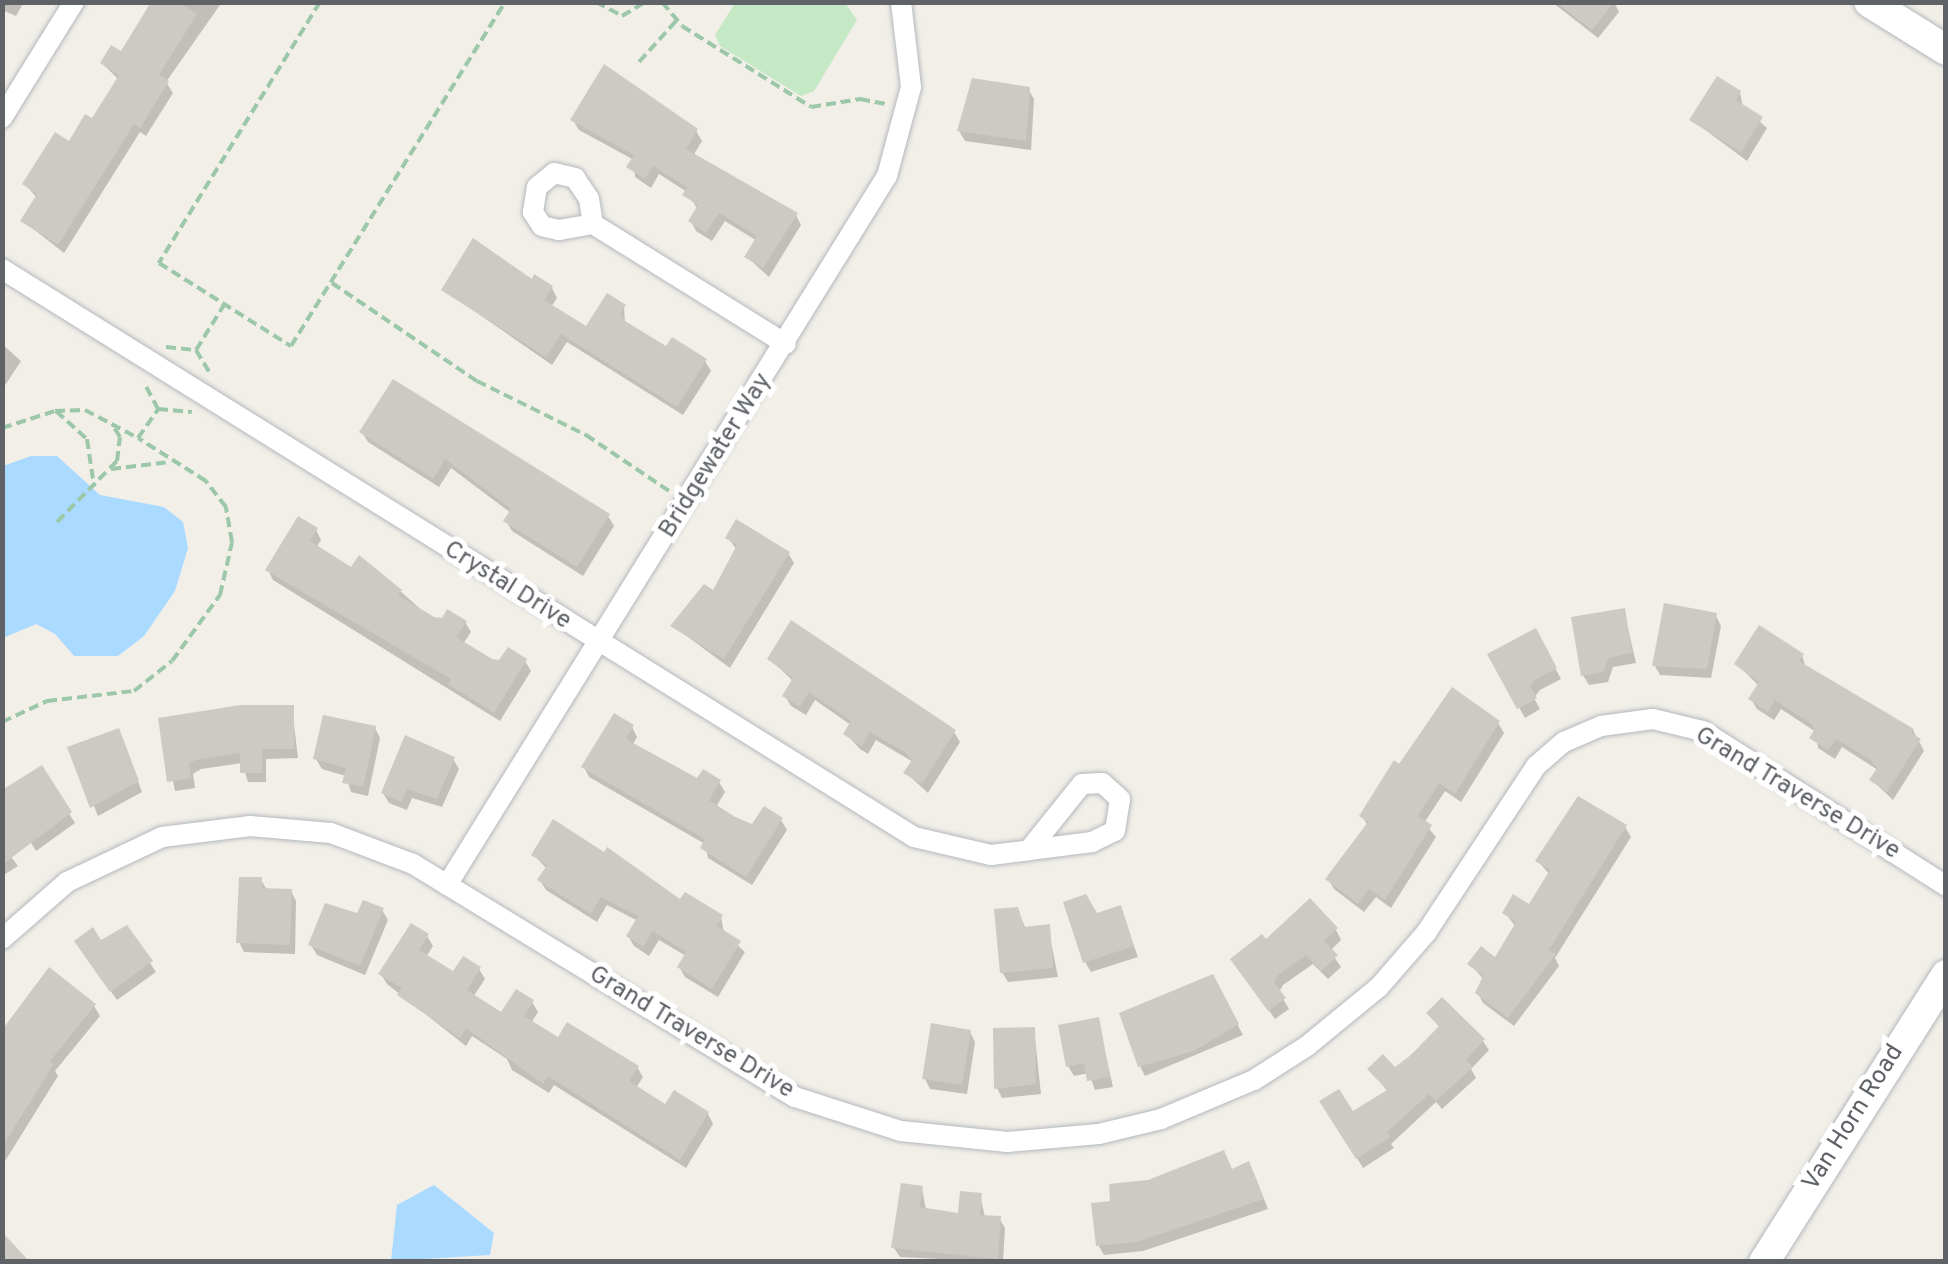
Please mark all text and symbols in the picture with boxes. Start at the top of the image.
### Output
street label: Bridgewater Way [653,368,779,544]
street label: Crystal Drive [438,535,576,637]
street label: Grand Traverse Drive [1689,721,1905,867]
street label: Grand Traverse Drive [583,960,799,1106]
street label: Van Horn Road [1797,1039,1911,1197]

